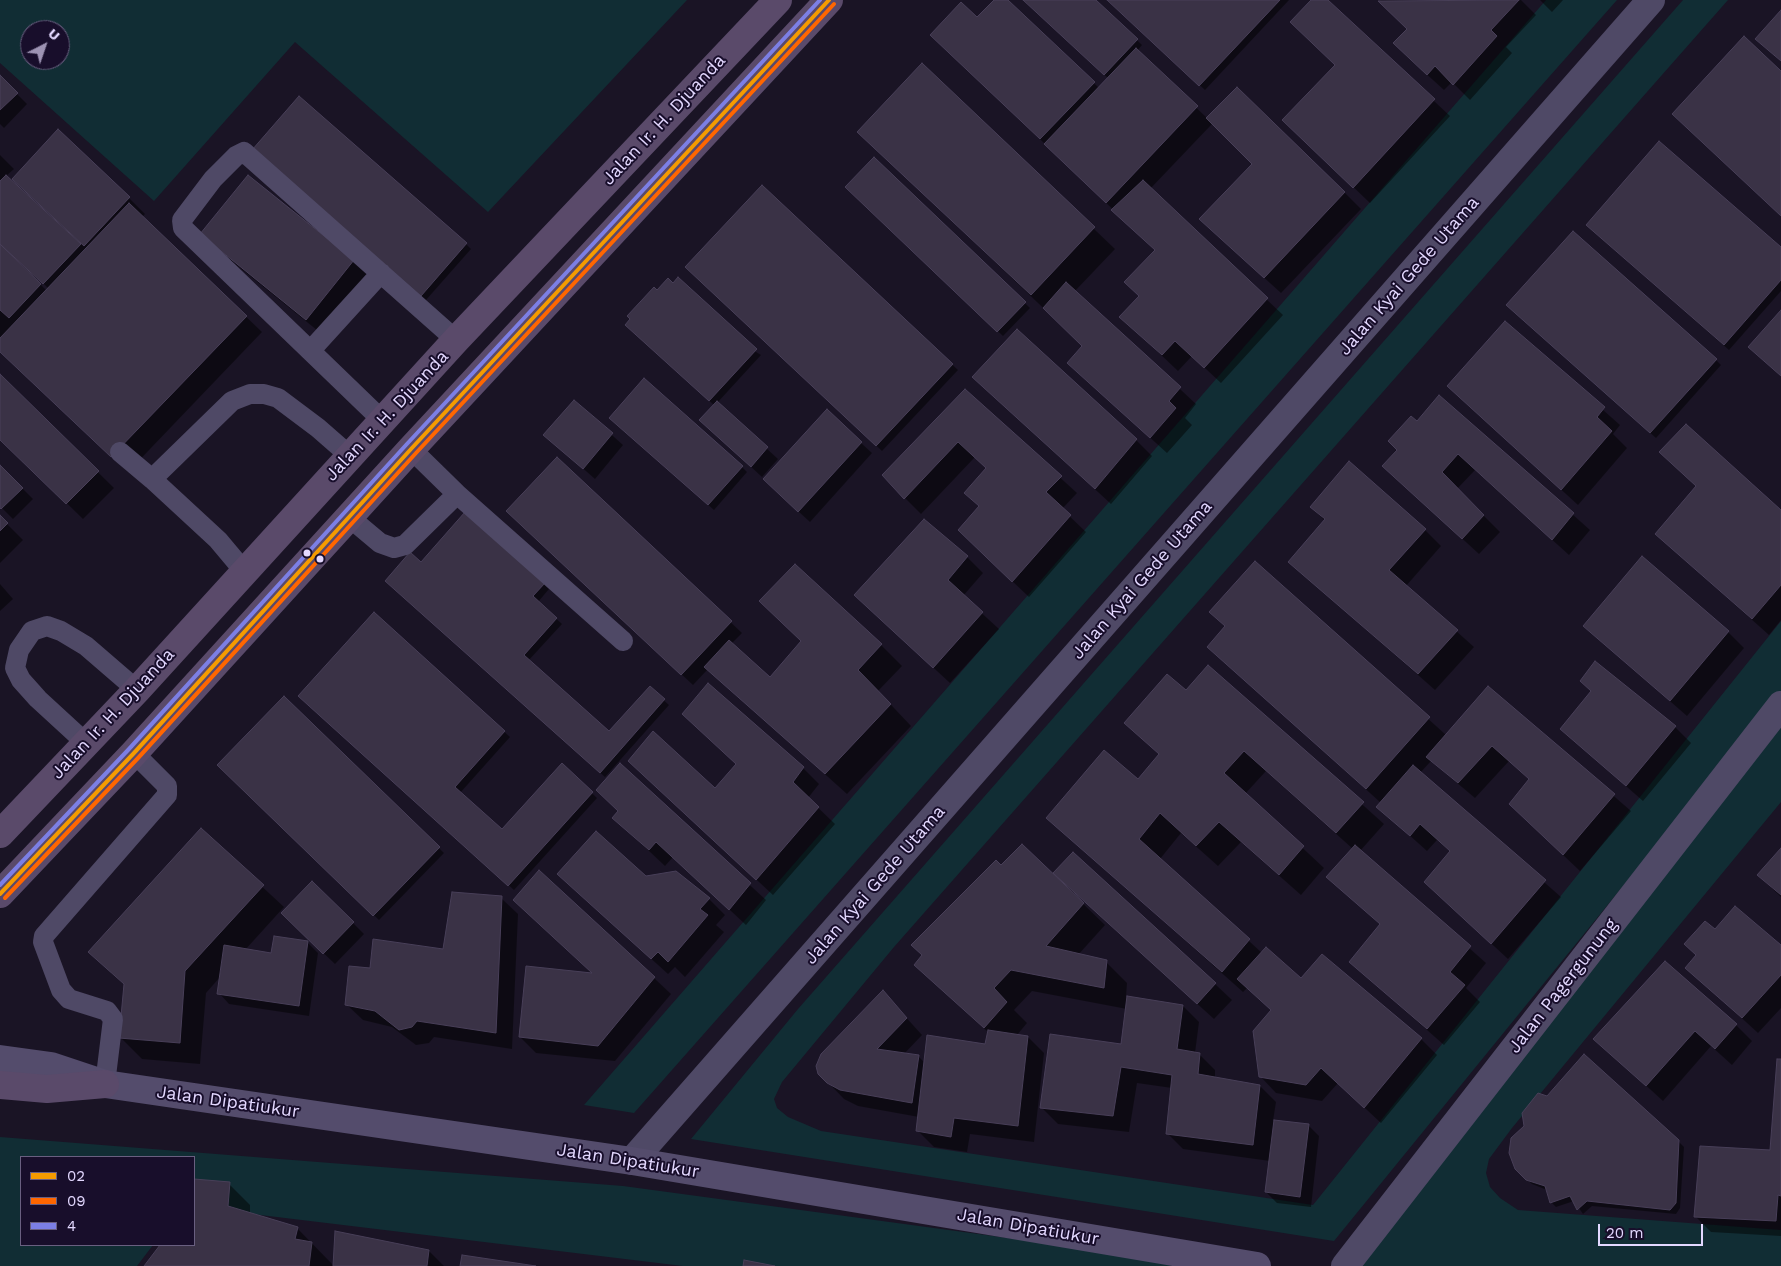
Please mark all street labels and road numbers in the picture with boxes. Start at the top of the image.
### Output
street label: Jalan Ir. H. Djuanda [598,50,730,190]
street label: Jalan Kyai Gede Utama [1334,192,1484,360]
street label: Jalan Ir. H. Djuanda [321,346,453,486]
street label: Jalan Kyai Gede Utama [1067,496,1217,664]
street label: Jalan Ir. H. Djuanda [47,644,179,784]
street label: Jalan Kyai Gede Utama [800,801,950,969]
street label: Jalan Pagergunung [1504,914,1622,1058]
street label: Jalan Dipatiukur [155,1081,301,1123]
street label: Jalan Dipatiukur [555,1139,701,1183]
street label: Jalan Dipatiukur [955,1204,1101,1250]

